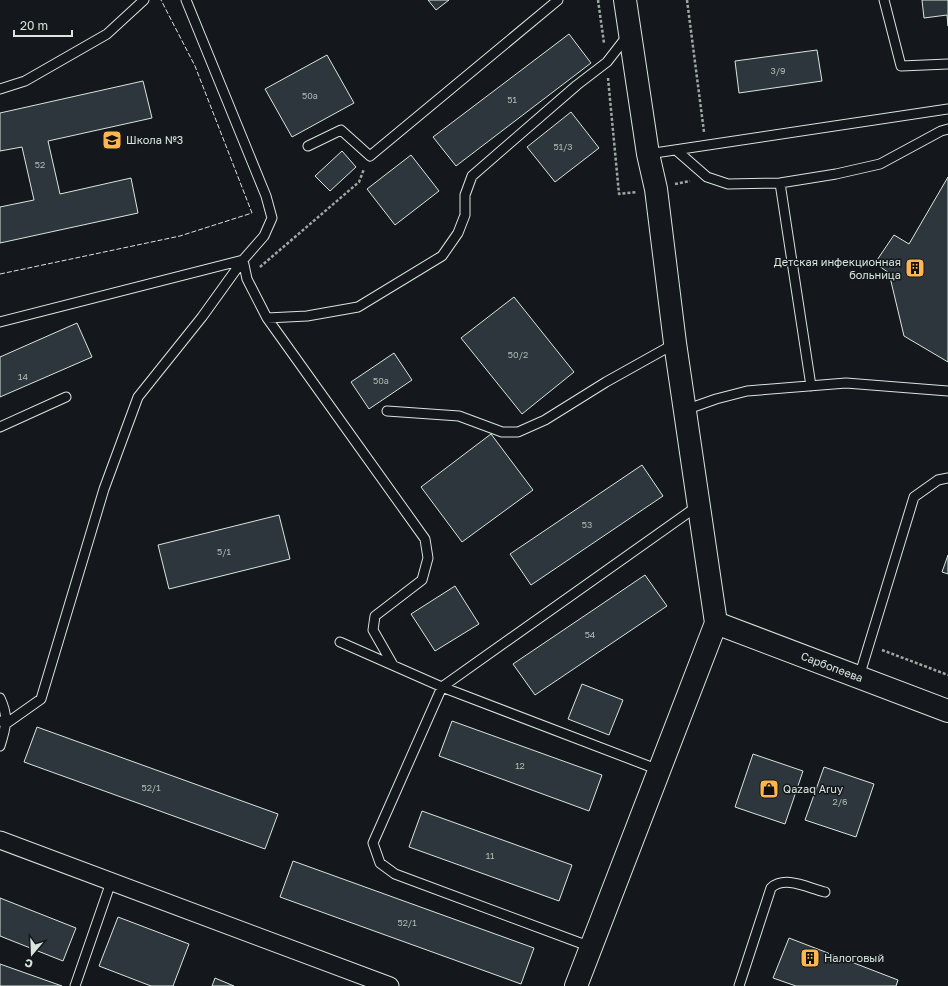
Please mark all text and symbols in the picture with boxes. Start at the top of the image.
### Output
scale bar [14,12,72,38]
text: 20 m [20,18,48,33]
house number: 3/9 [770,65,786,76]
house number: 50а [302,90,318,101]
house number: 51 [507,94,517,105]
school or university icon: Школа №3 [101,129,123,151]
place label: Школа №3 [126,133,183,146]
house number: 51/3 [553,141,573,152]
house number: 52 [35,159,45,170]
place label: Детская инфекционная больница [774,255,901,281]
building icon: Детская инфекционная больница [904,257,926,279]
house number: 50/2 [508,349,528,360]
house number: 14 [18,371,28,382]
house number: 50а [373,375,389,386]
house number: 53 [582,519,592,530]
house number: 5/1 [217,546,232,557]
house number: 54 [585,629,596,640]
street label: Сарбопеева [799,649,865,684]
house number: 12 [515,760,525,771]
shop icon: Qazaq Aruy [758,778,780,800]
house number: 52/1 [141,782,161,793]
place label: Qazaq Aruy [783,782,843,795]
house number: 2/6 [833,796,848,807]
house number: 11 [486,850,495,861]
house number: 52/1 [397,917,417,928]
north arrow [12,934,52,974]
building icon: Налоговый [799,947,821,969]
place label: Налоговый [824,951,884,964]
text: С [23,956,34,971]

